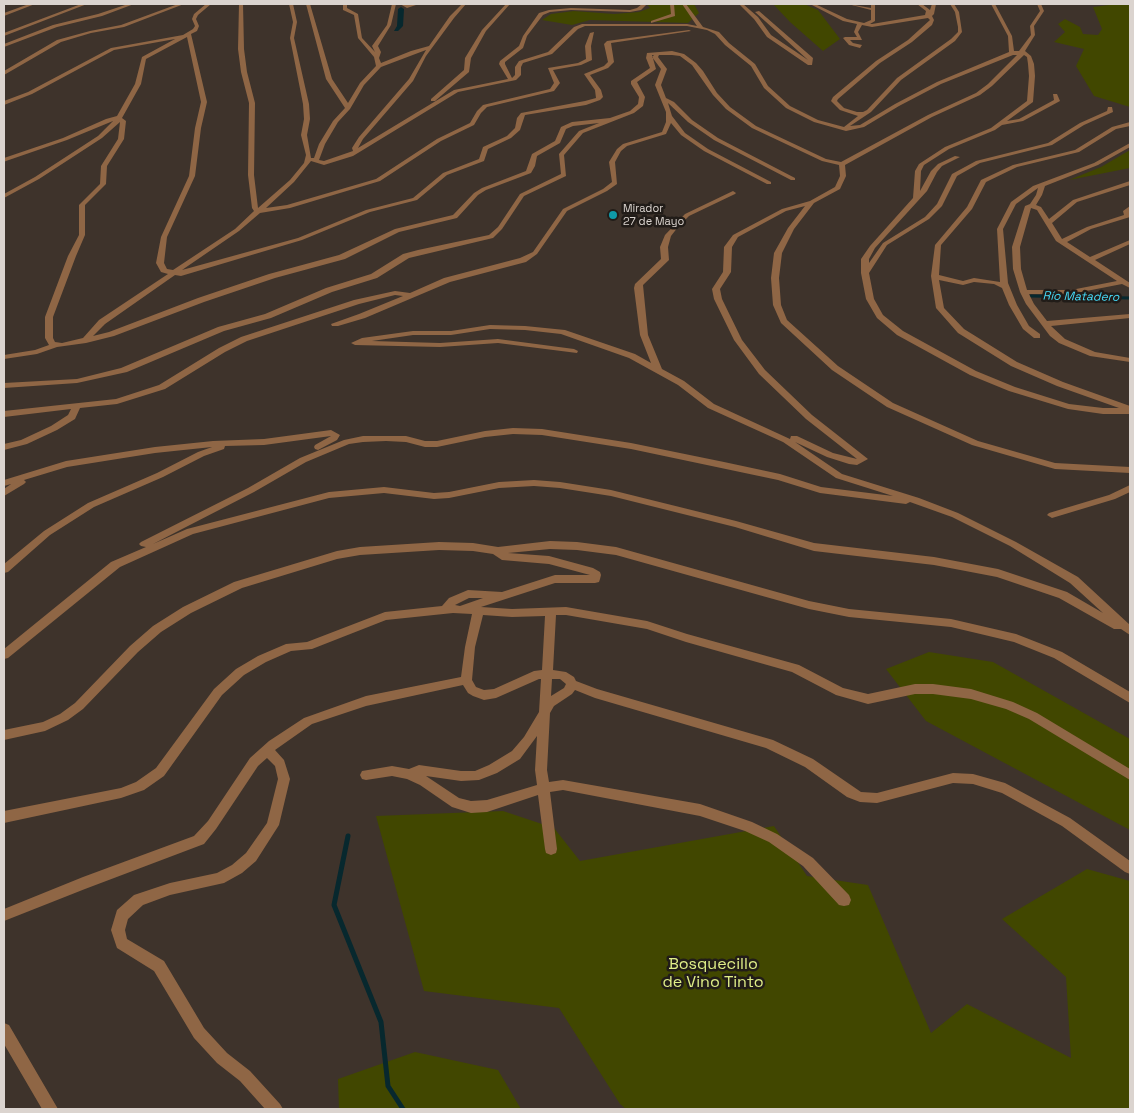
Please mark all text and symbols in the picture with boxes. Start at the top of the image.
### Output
place label: Mirador 27 de Mayo [623,202,684,228]
marker: Mirador 27 de Mayo [607,209,619,221]
water label: Río Matadero [1043,289,1119,305]
park label: Bosquecillo de Vino Tinto [662,955,764,993]

